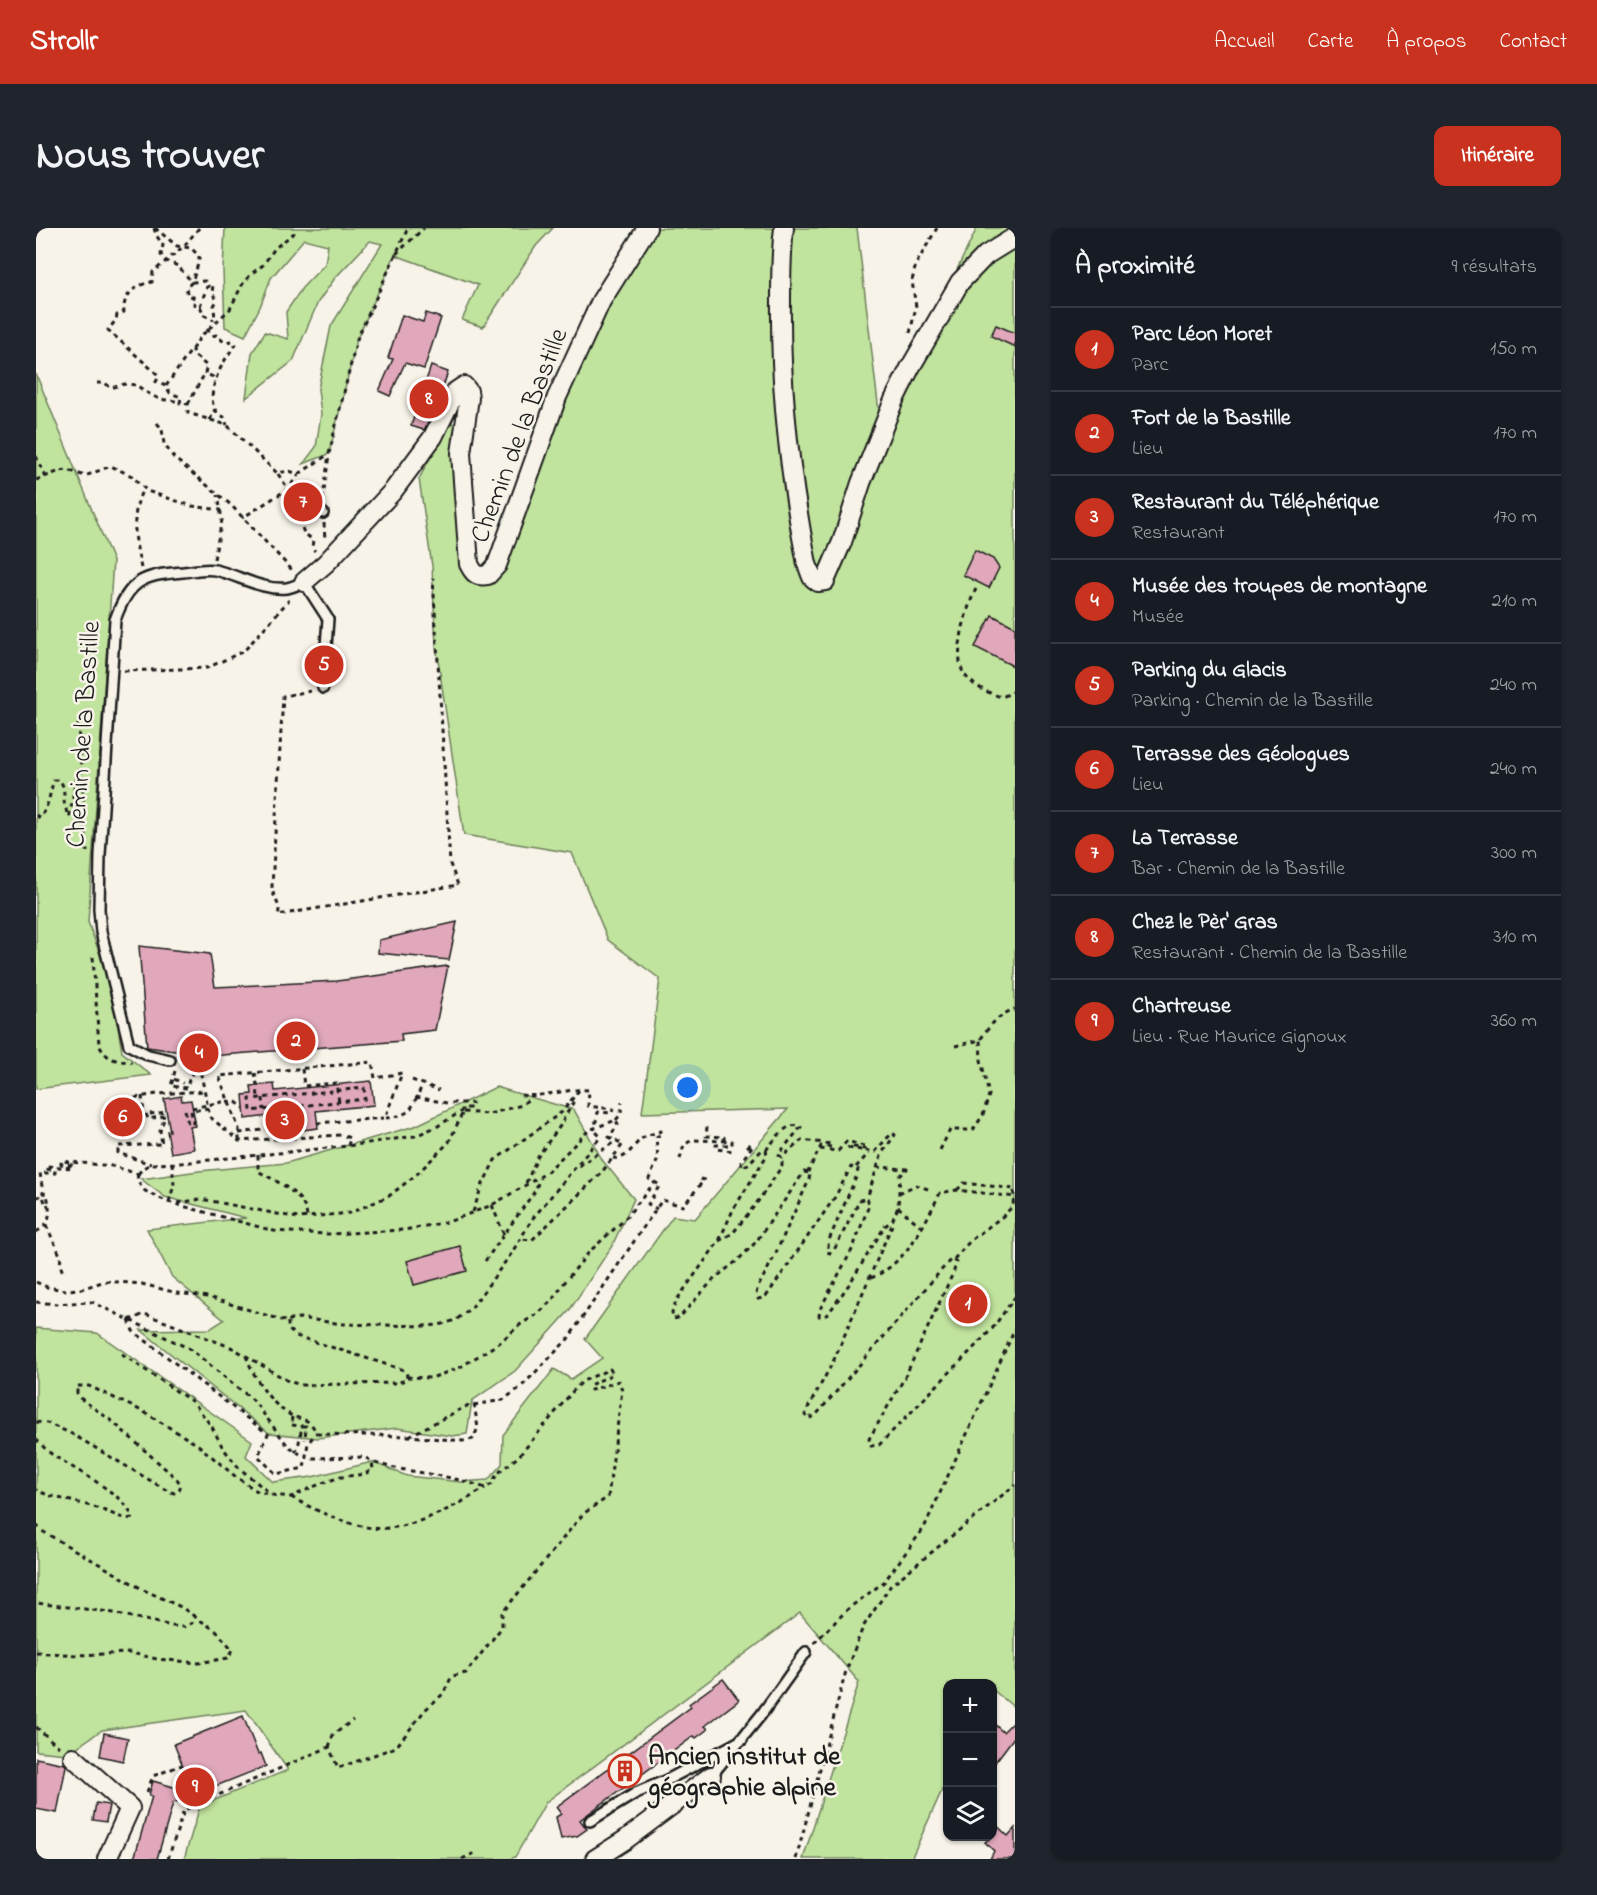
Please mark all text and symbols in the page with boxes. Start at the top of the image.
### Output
text: Strollr [30,22,98,63]
text: Accueil [1214,27,1275,57]
text: Carte [1308,27,1353,57]
text: À propos [1386,27,1466,57]
text: Contact [1499,27,1567,57]
text: Nous trouver [36,126,264,187]
button: Itinéraire [1434,126,1561,186]
text: À proximité [1075,248,1195,286]
text: 9 résultats [1451,253,1537,282]
text: Parc Léon Moret [1132,319,1272,351]
street label: Chemin de la Bastille [461,322,580,549]
text: 1 [1091,335,1098,364]
text: 150 m [1490,335,1537,364]
text: Parc [1132,351,1168,380]
pin: 8 [410,376,448,422]
text: Fort de la Bastille [1132,403,1291,435]
text: 2 [1090,419,1099,448]
text: 170 m [1493,419,1537,448]
text: Lieu [1132,435,1163,464]
pin: 7 [284,480,322,524]
text: Restaurant du Téléphérique [1132,487,1379,519]
text: 3 [1090,503,1099,532]
text: 170 m [1493,503,1537,532]
text: Restaurant [1132,519,1225,548]
text: Musée des troupes de montagne [1132,571,1427,603]
text: 4 [1090,587,1099,616]
text: 210 m [1492,587,1537,616]
text: Musée [1132,603,1184,632]
street label: Chemin de la Bastille [57,619,112,849]
pin: 5 [304,642,344,688]
text: Parking du Glacis [1132,655,1287,687]
text: 5 [1089,671,1100,700]
text: 240 m [1490,671,1537,700]
text: Parking · Chemin de la Bastille [1132,687,1373,716]
text: Terrasse des Géologues [1132,739,1350,771]
text: 6 [1090,755,1099,784]
text: 240 m [1490,755,1537,784]
text: Lieu [1132,771,1163,800]
text: La Terrasse [1132,823,1238,855]
text: 7 [1090,839,1099,868]
text: 300 m [1491,839,1537,868]
text: Bar · Chemin de la Bastille [1132,855,1345,884]
text: Chez le Pèr' Gras [1132,907,1278,939]
text: 8 [1091,923,1098,952]
text: 310 m [1493,923,1537,952]
text: Restaurant · Chemin de la Bastille [1132,939,1407,968]
text: Chartreuse [1132,991,1231,1023]
text: 9 [1091,1007,1098,1036]
text: 360 m [1491,1007,1537,1036]
pin: 2 [276,1018,316,1064]
text: Lieu · Rue Maurice Gignoux [1132,1023,1347,1052]
pin: 4 [180,1030,218,1076]
your location [673,1073,702,1102]
pin: 6 [104,1094,142,1140]
pin: 3 [266,1098,304,1142]
pin: 1 [948,1282,988,1326]
map controls [943,1679,997,1841]
button: + [943,1679,997,1733]
button: − [943,1733,997,1787]
place label: Ancien institut de géographie alpine [647,1738,841,1809]
building icon: Ancien institut de géographie alpine [607,1753,643,1789]
pin: 9 [176,1764,214,1810]
button: layers [943,1787,997,1841]

